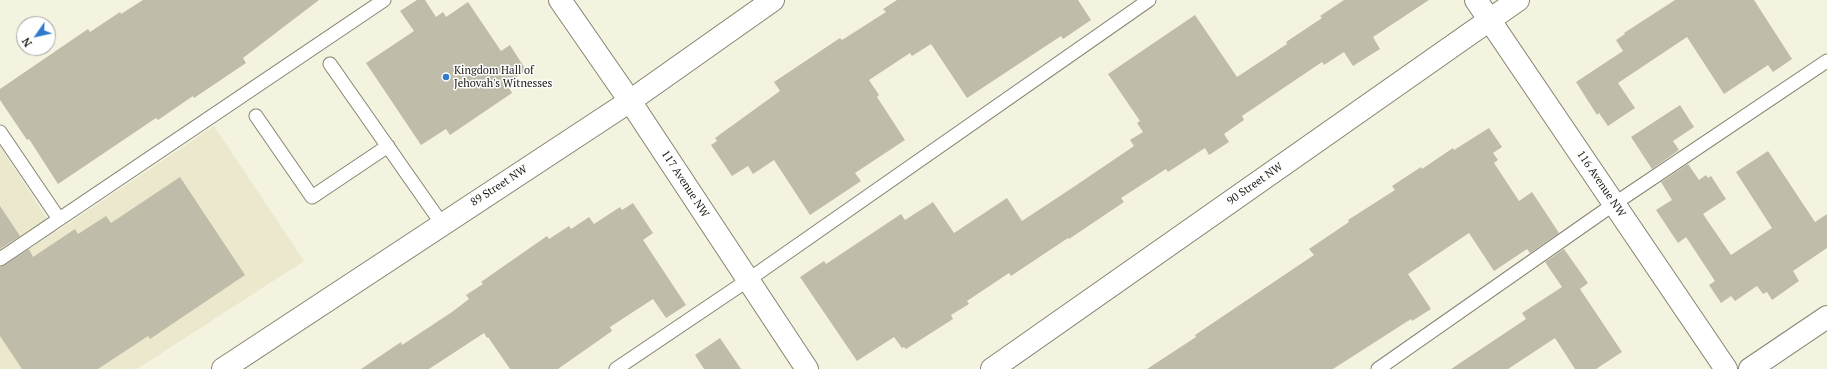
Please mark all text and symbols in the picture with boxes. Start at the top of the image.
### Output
north arrow [16,16,56,56]
text: N [19,35,35,50]
place label: Kingdom Hall of Jehovah's Witnesses [454,64,552,90]
marker: Kingdom Hall of Jehovah's Witnesses [441,72,451,82]
street label: 117 Avenue NW [658,148,712,220]
street label: 116 Avenue NW [1574,148,1628,220]
street label: 90 Street NW [1225,160,1285,208]
street label: 89 Street NW [468,163,530,209]

